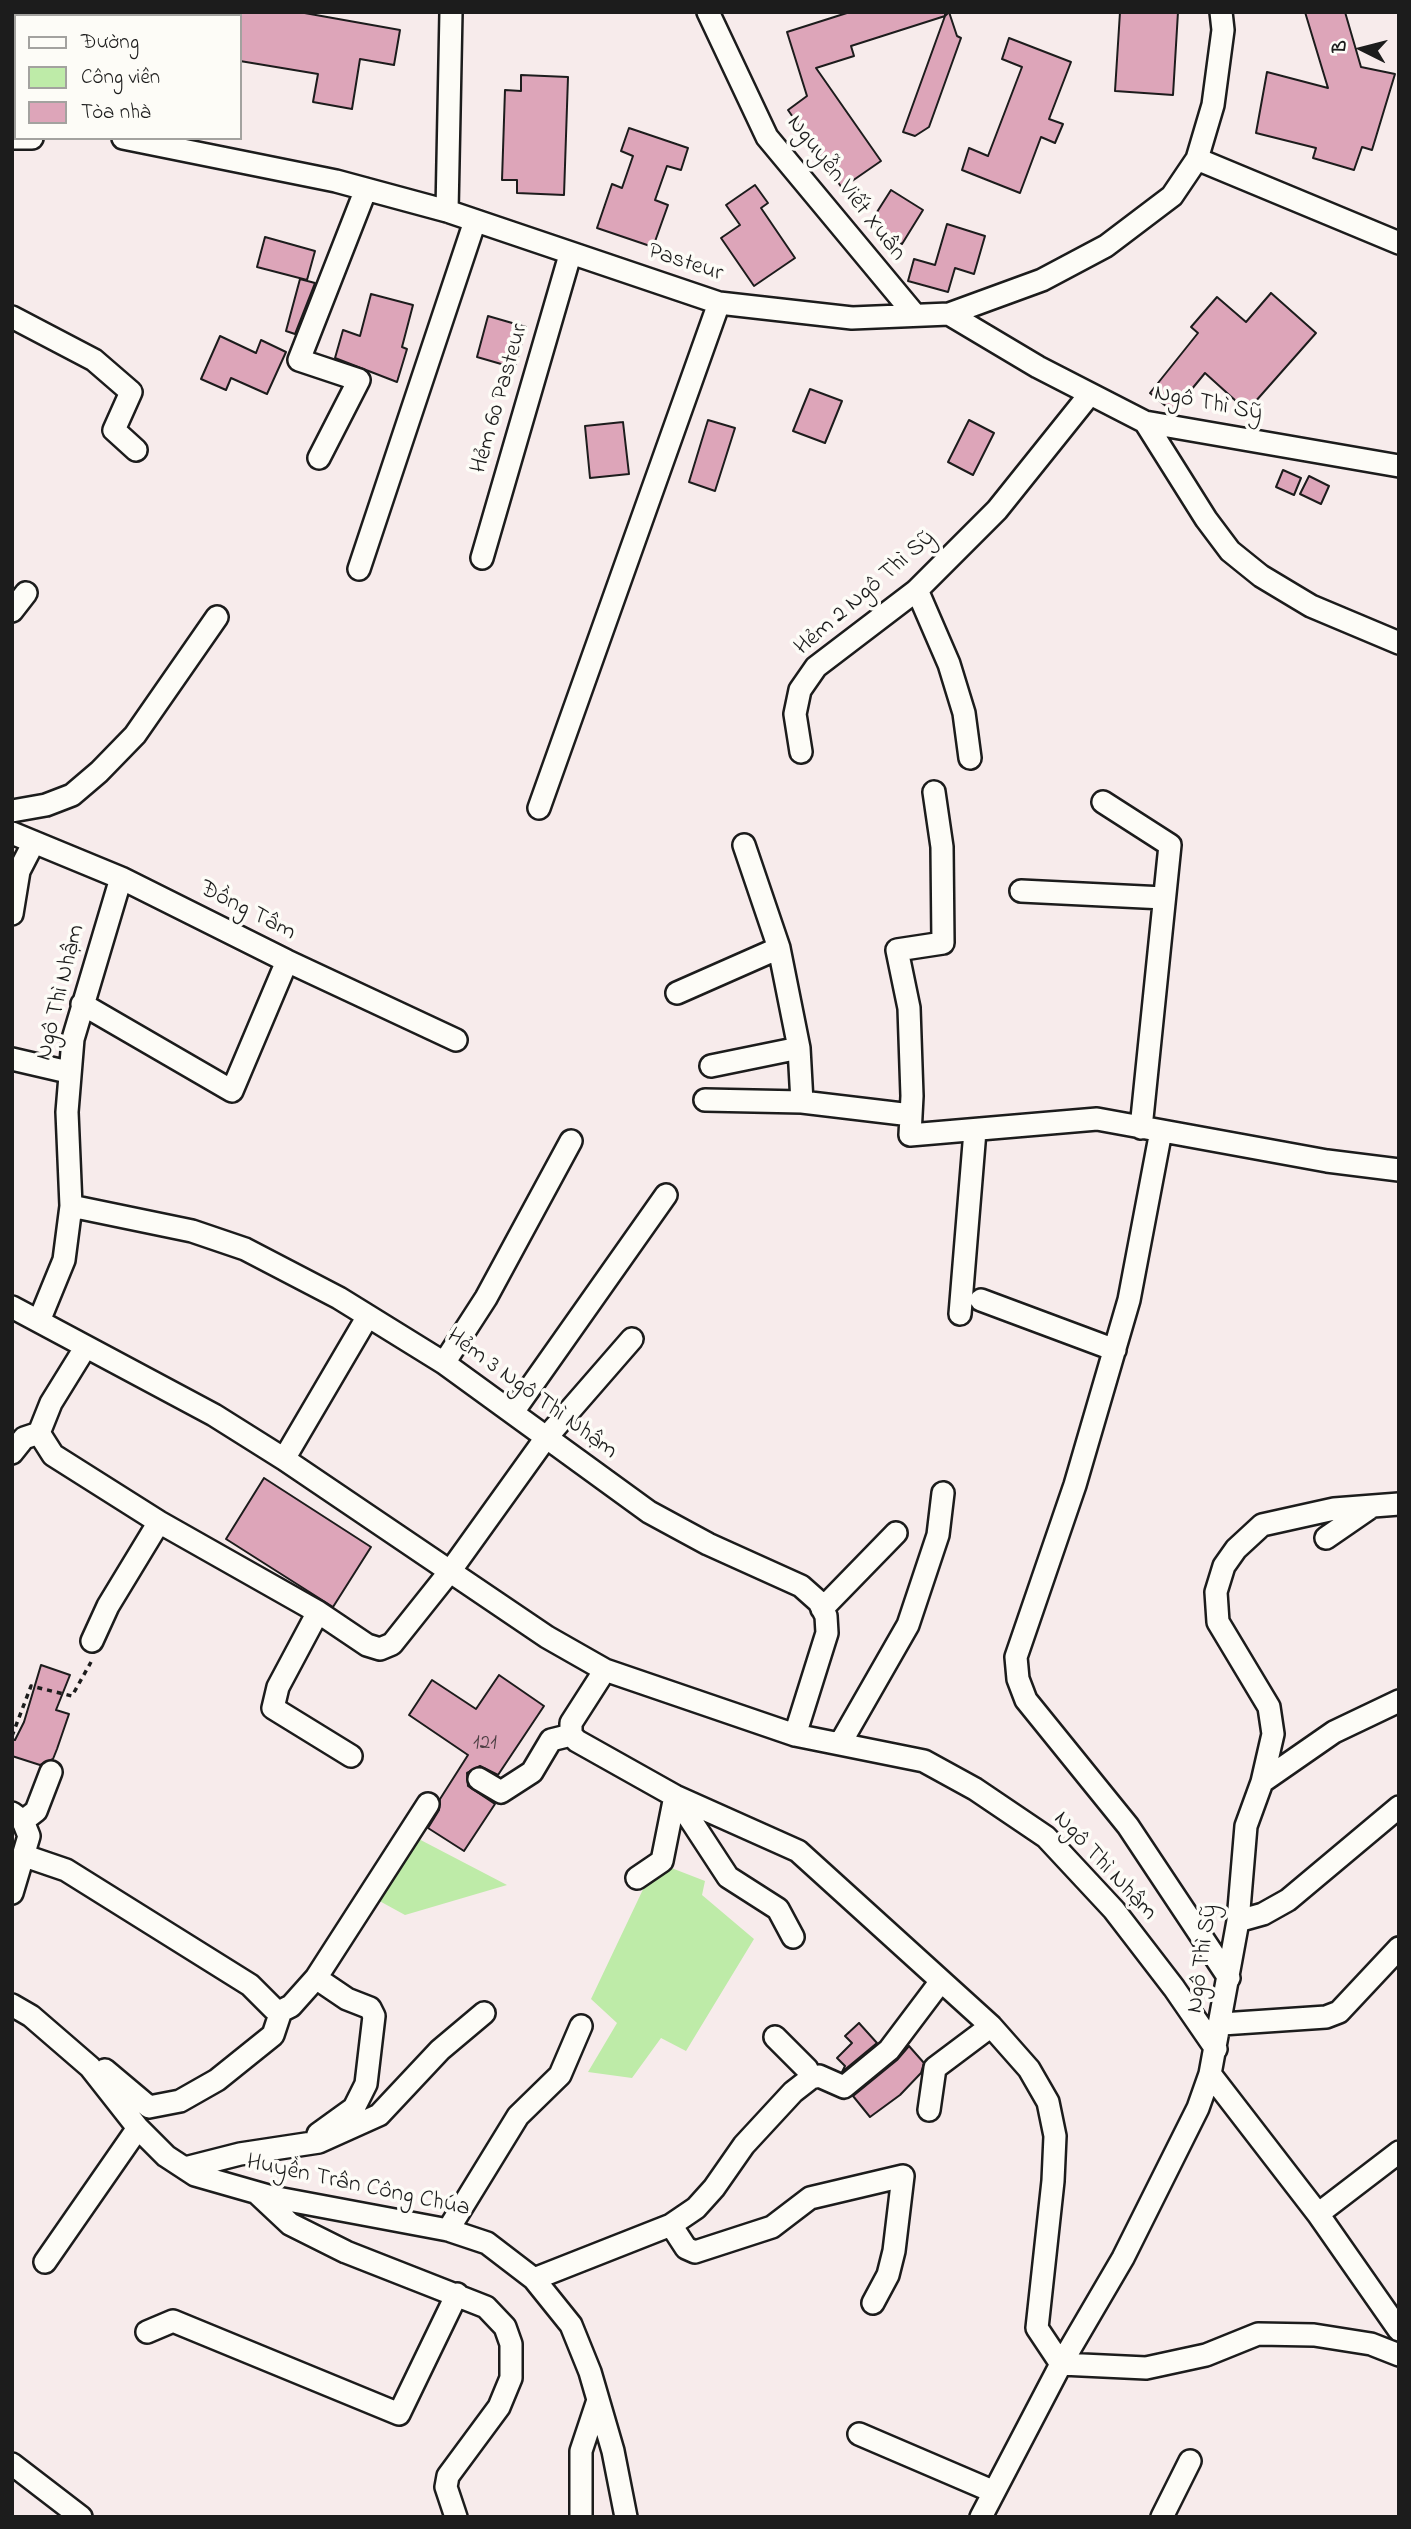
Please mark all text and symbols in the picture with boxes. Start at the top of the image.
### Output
legend [14,14,242,140]
north arrow [1327,14,1397,84]
text: Đường [81,28,139,58]
text: B [1327,39,1355,55]
text: Công viên [81,63,160,93]
text: Tòa nhà [81,98,151,128]
street label: Nguyễn Viết Xuân [779,110,911,268]
street label: Pasteur [644,238,726,290]
street label: Hẻm 60 Pasteur [466,321,536,477]
street label: Ngô Thì Sỹ [1151,380,1265,430]
street label: Hẻm 2 Ngô Thì Sỹ [790,525,942,663]
street label: Đồng Tâm [194,876,300,948]
street label: Ngô Thì Nhậm [31,922,93,1064]
street label: Hẻm 3 Ngô Thì Nhậm [440,1323,622,1467]
house number: 121 [473,1732,497,1758]
street label: Ngô Thì Nhậm [1046,1806,1162,1928]
street label: Ngô Thì Sỹ [1182,1903,1226,2015]
street label: Huyền Trân Công Chúa [244,2149,472,2225]

